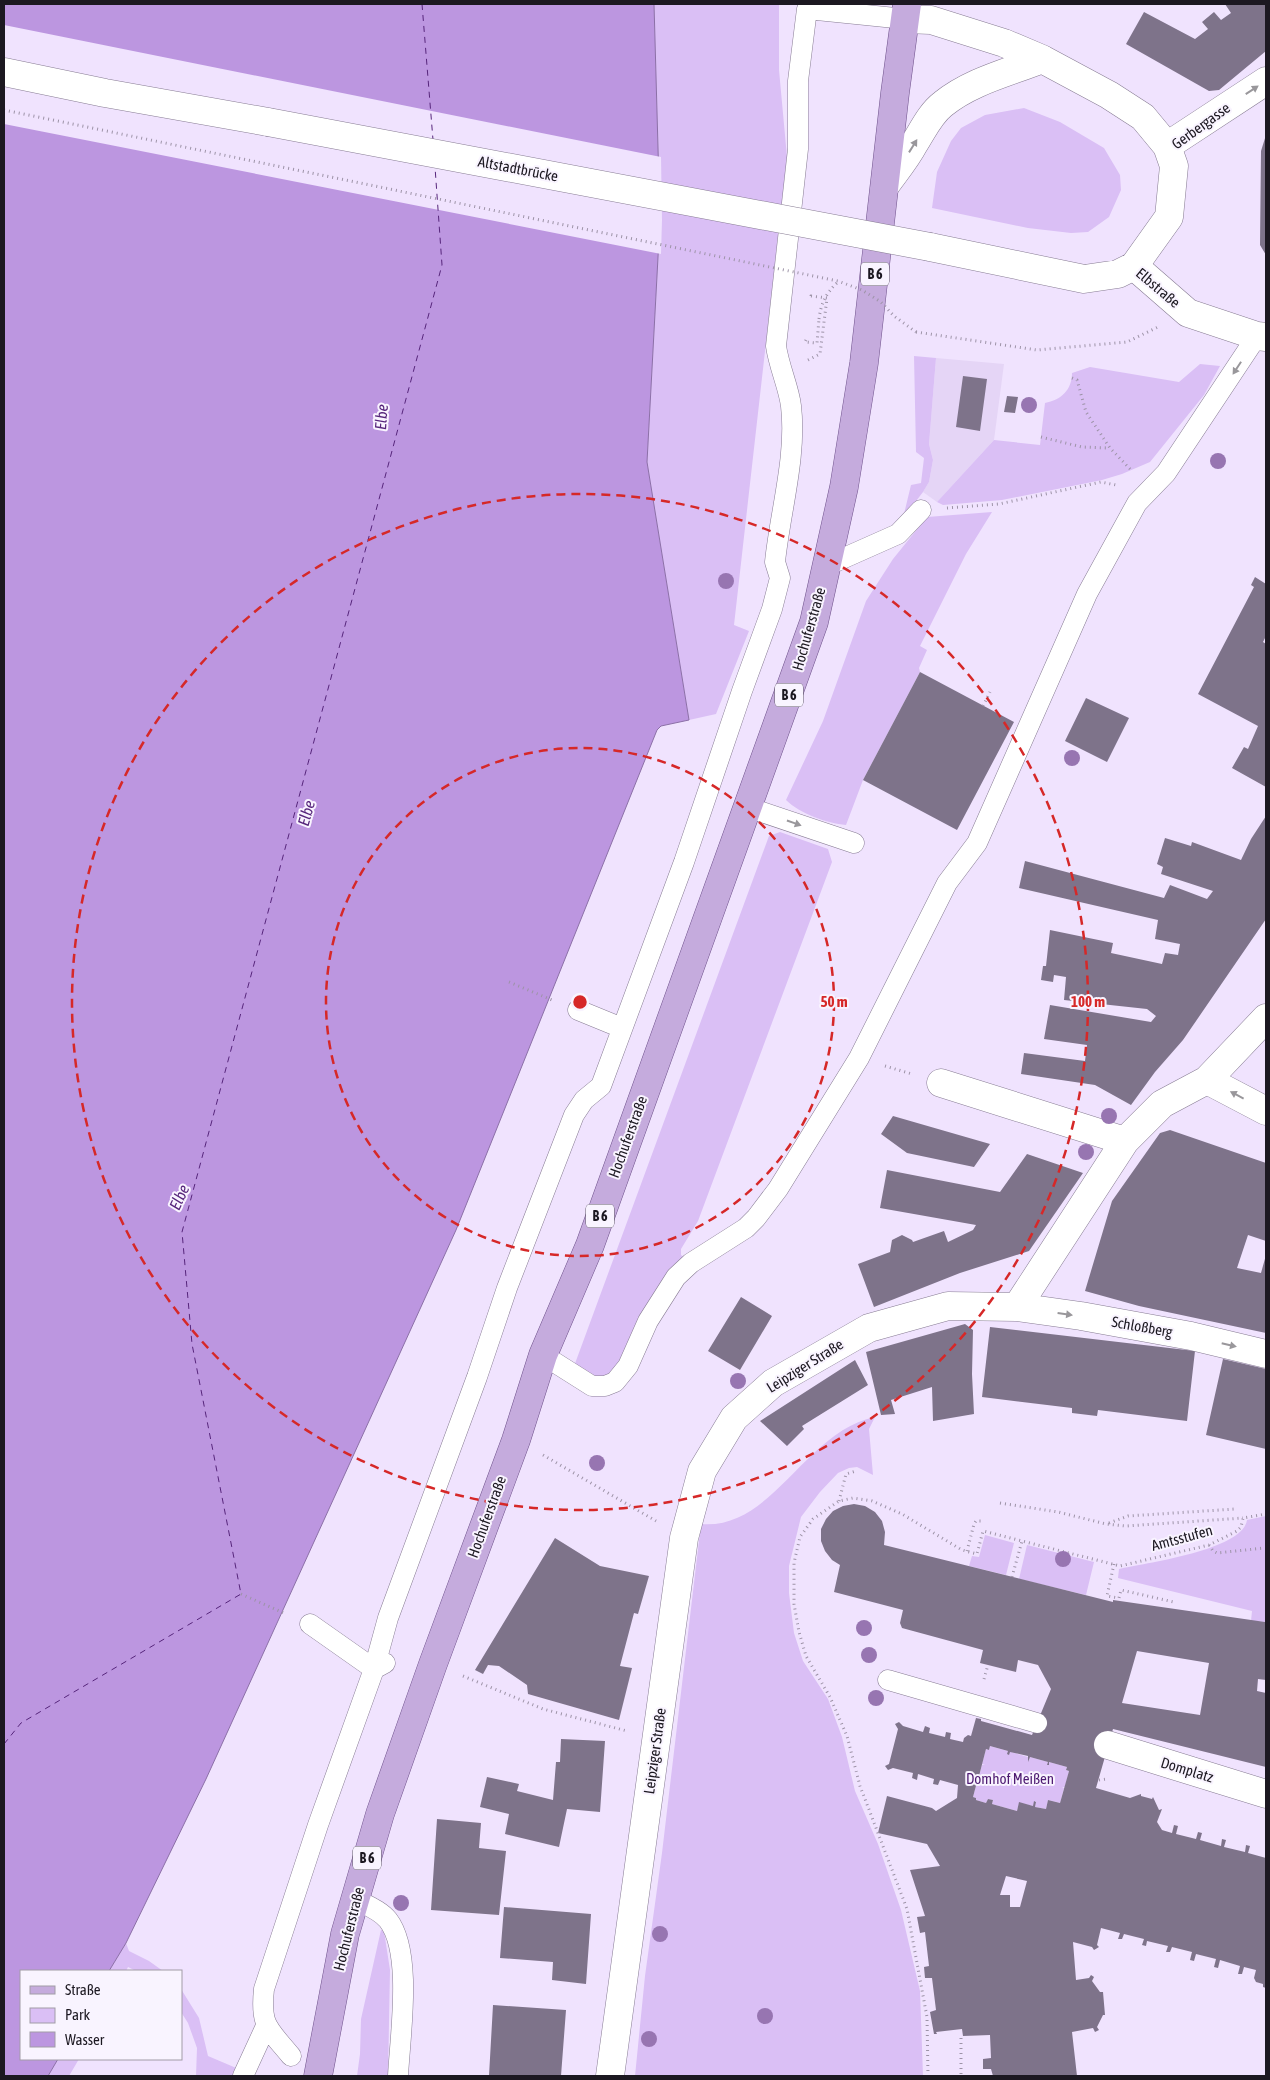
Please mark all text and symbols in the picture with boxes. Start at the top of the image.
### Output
one-way arrow [1245,86,1258,95]
street label: Gerbergasse [1168,99,1233,152]
one-way arrow [908,139,918,152]
street label: Altstadtbrücke [477,152,560,185]
road number: B 6 [861,262,889,286]
street label: Elbstraße [1133,264,1184,311]
one-way arrow [1232,361,1241,374]
water label: Elbe [371,403,391,431]
street label: Hochuferstraße [789,585,829,672]
road number: B 6 [775,684,803,706]
water label: Elbe [294,798,318,828]
one-way arrow [786,820,801,827]
centre of rings [571,993,589,1011]
text: 50 m [821,993,848,1010]
text: 100 m [1071,993,1105,1010]
one-way arrow [1230,1091,1244,1100]
street label: Hochuferstraße [605,1093,650,1180]
water label: Elbe [165,1181,193,1213]
road number: B 6 [586,1204,614,1228]
one-way arrow [1057,1310,1073,1318]
street label: Schloßberg [1110,1313,1174,1340]
street label: Leipziger Straße [763,1335,846,1396]
one-way arrow [1221,1341,1236,1349]
street label: Hochuferstraße [464,1473,509,1560]
street label: Amtsstufen [1149,1521,1214,1554]
street label: Leipziger Straße [640,1707,669,1795]
street label: Domplatz [1159,1753,1216,1786]
park label: Domhof Meißen [966,1770,1054,1787]
road number: B 6 [353,1846,381,1870]
street label: Hochuferstraße [330,1885,367,1973]
legend [20,1970,182,2060]
text: Straße [65,1981,101,1998]
text: Park [65,2006,90,2023]
text: Wasser [65,2031,105,2048]

